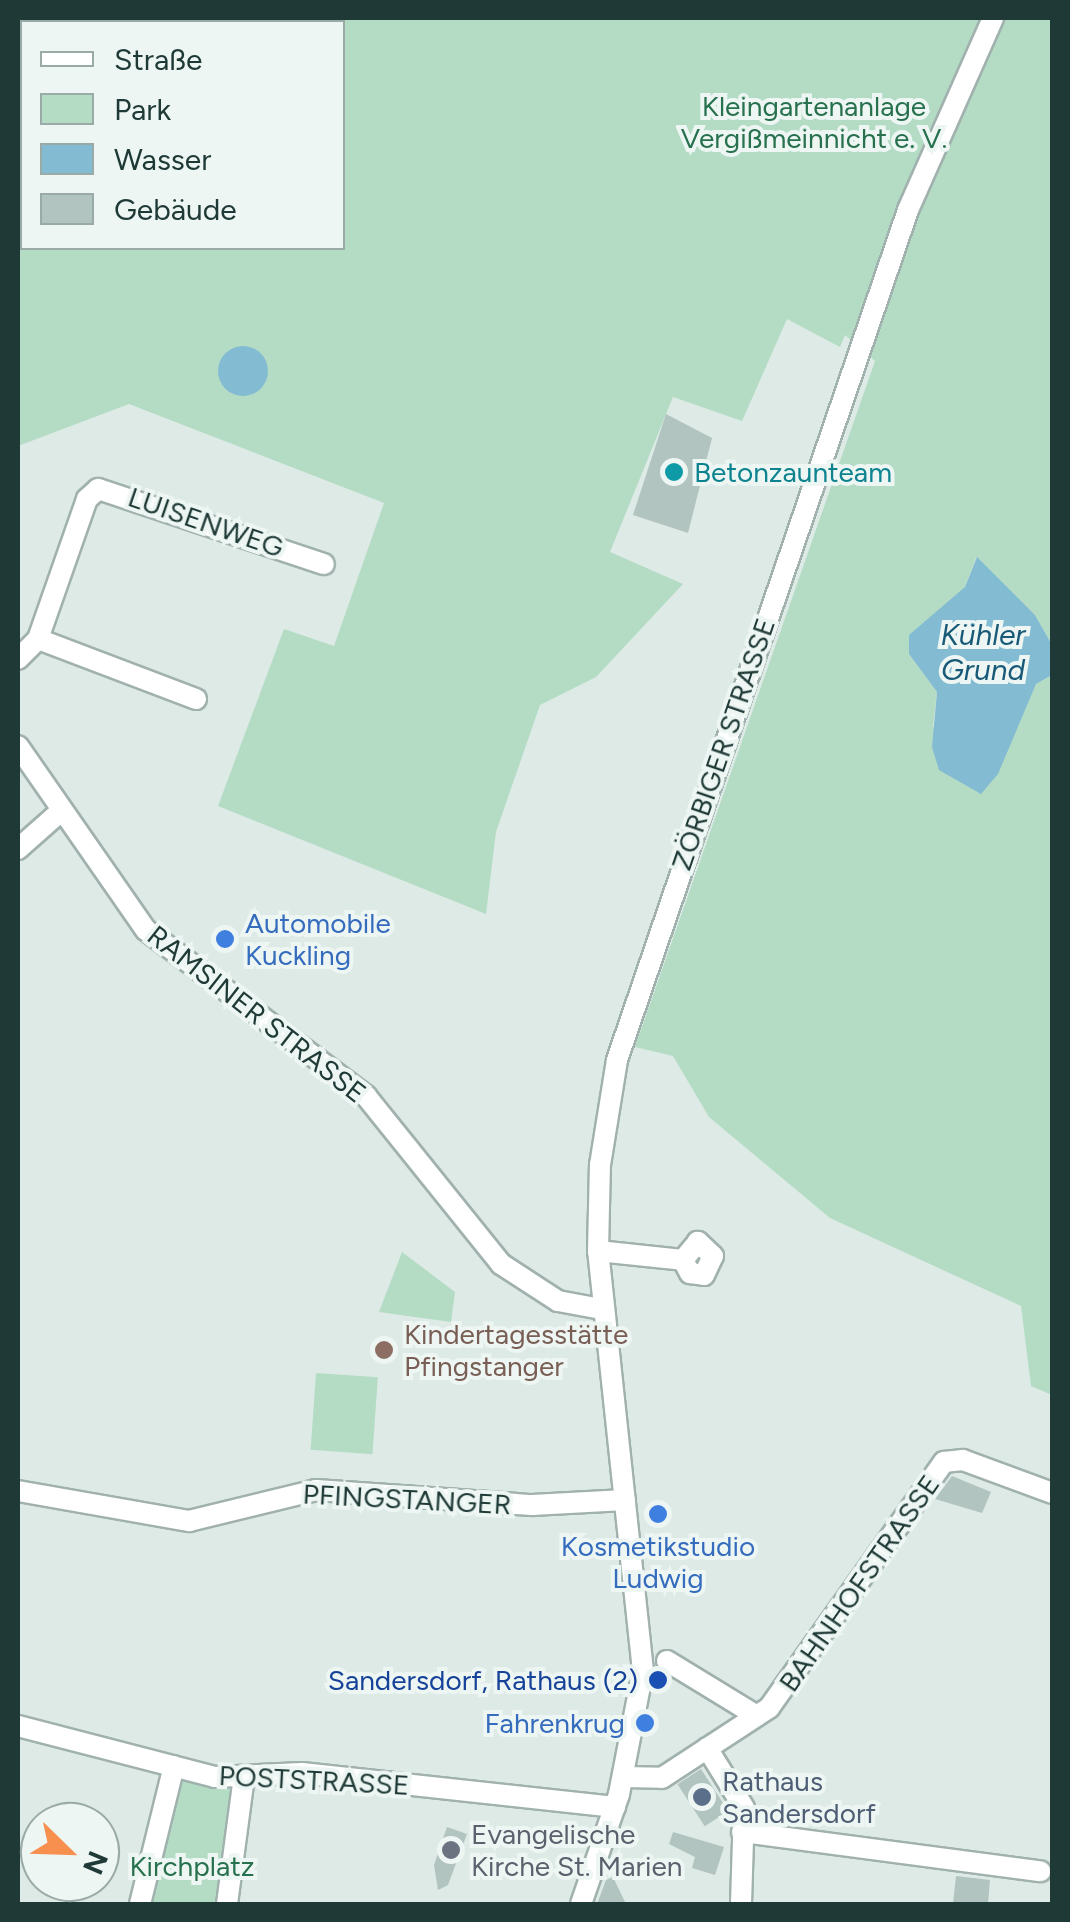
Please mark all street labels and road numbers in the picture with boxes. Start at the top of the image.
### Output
street label: LUISENWEG [124,480,288,564]
street label: ZÖRBIGER STRASSE [664,614,782,874]
street label: RAMSINER STRASSE [141,918,373,1110]
street label: BAHNHOFSTRASSE [772,1468,946,1698]
street label: PFINGSTANGER [302,1477,512,1521]
street label: POSTSTRASSE [218,1758,410,1802]

